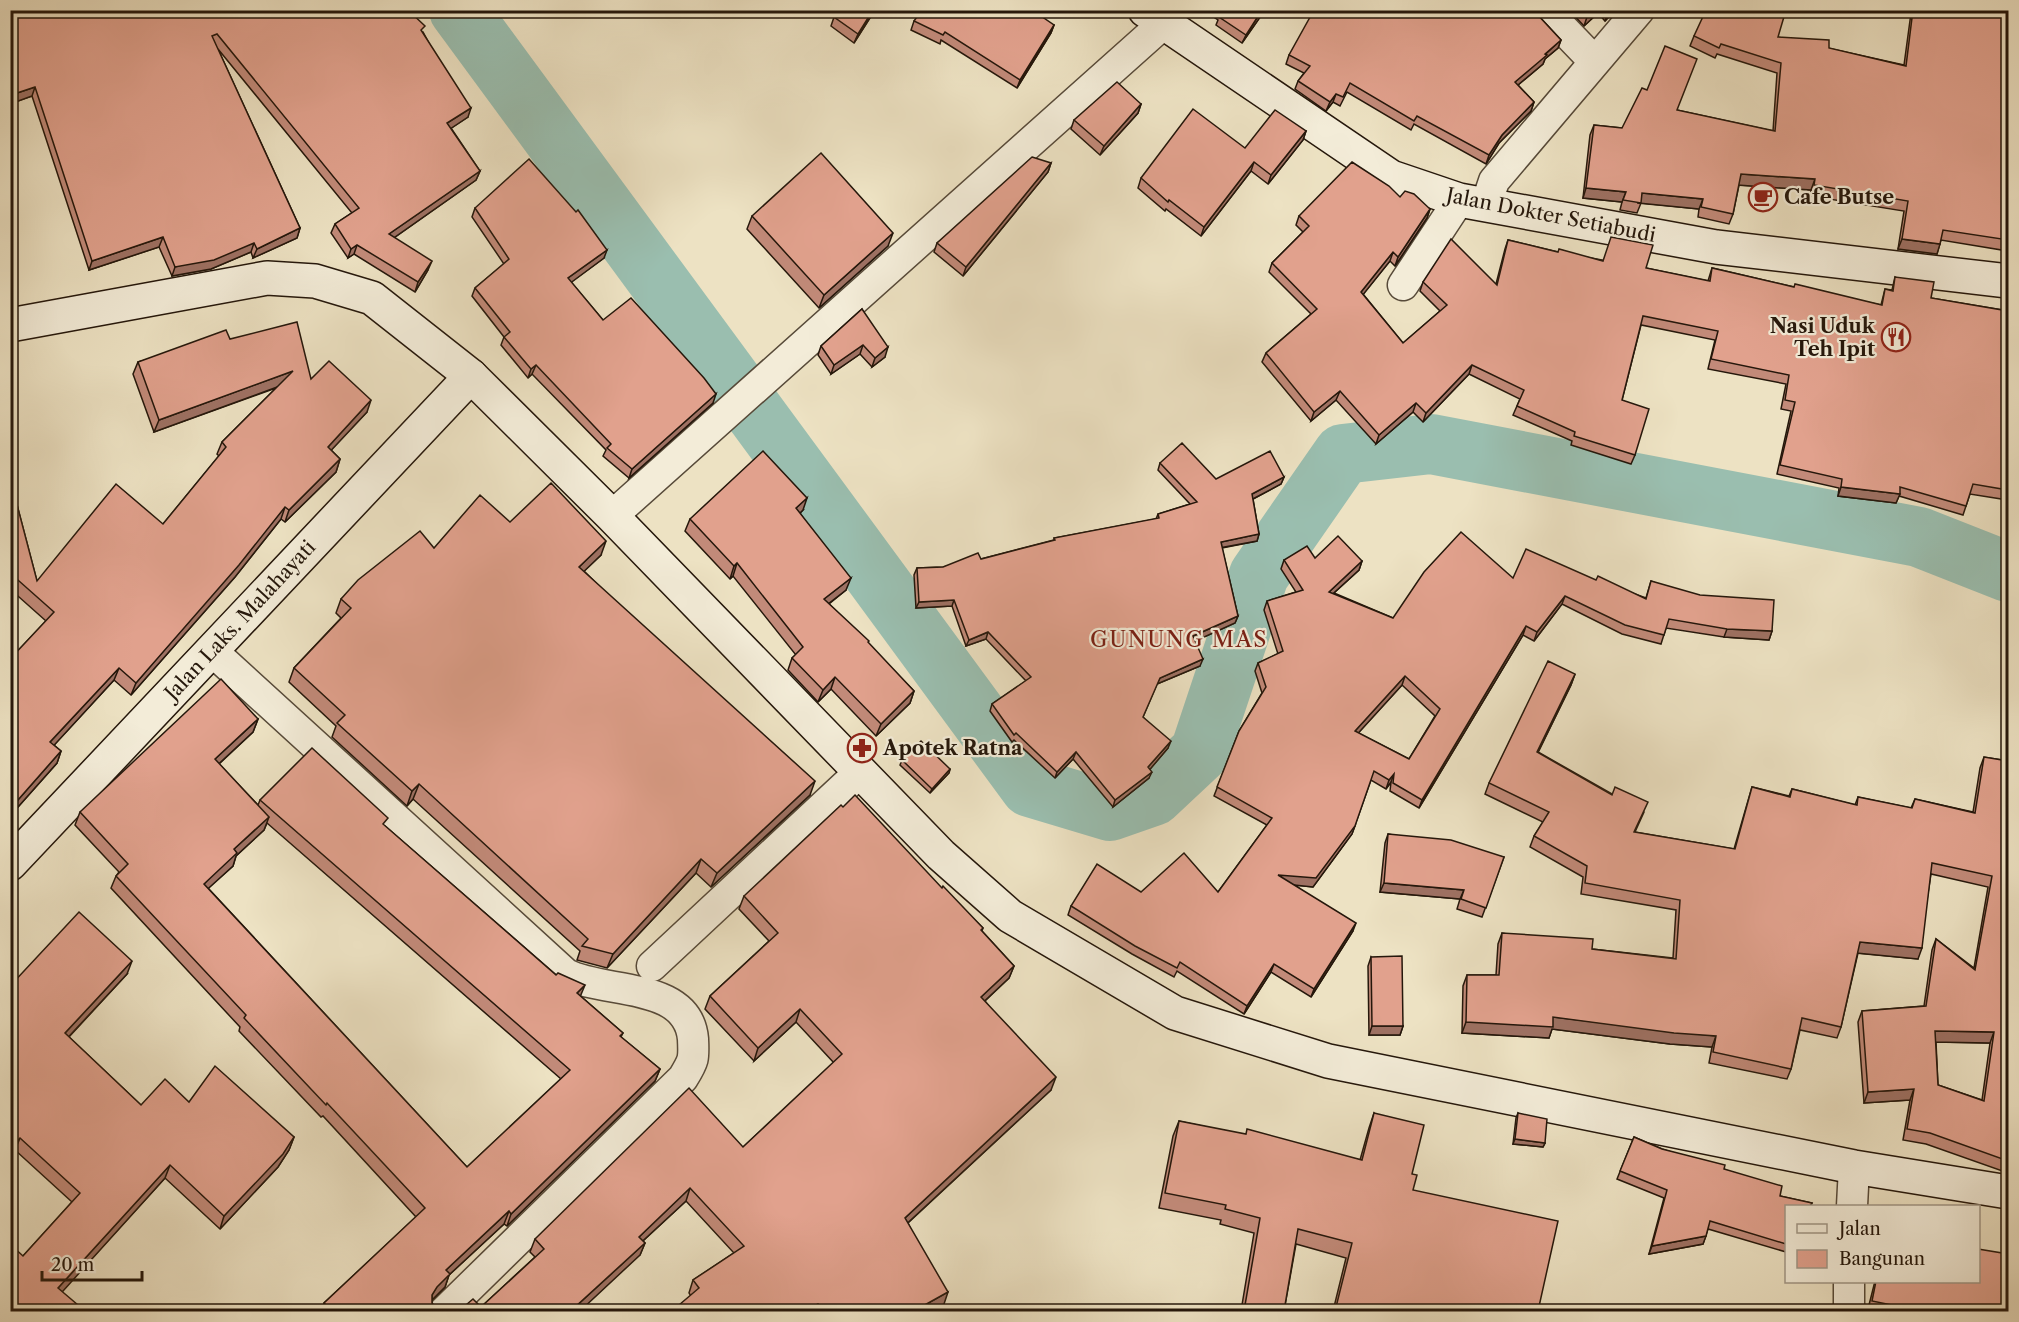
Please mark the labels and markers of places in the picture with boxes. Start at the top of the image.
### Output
cafe icon: Cafe Butse [1747,181,1779,213]
place label: Cafe Butse [1784,185,1894,209]
place label: Nasi Uduk Teh Ipit [1770,314,1876,361]
restaurant icon: Nasi Uduk Teh Ipit [1880,321,1912,353]
pharmacy icon: Apotek Ratna [846,732,878,764]
place label: Apotek Ratna [882,736,1023,760]

